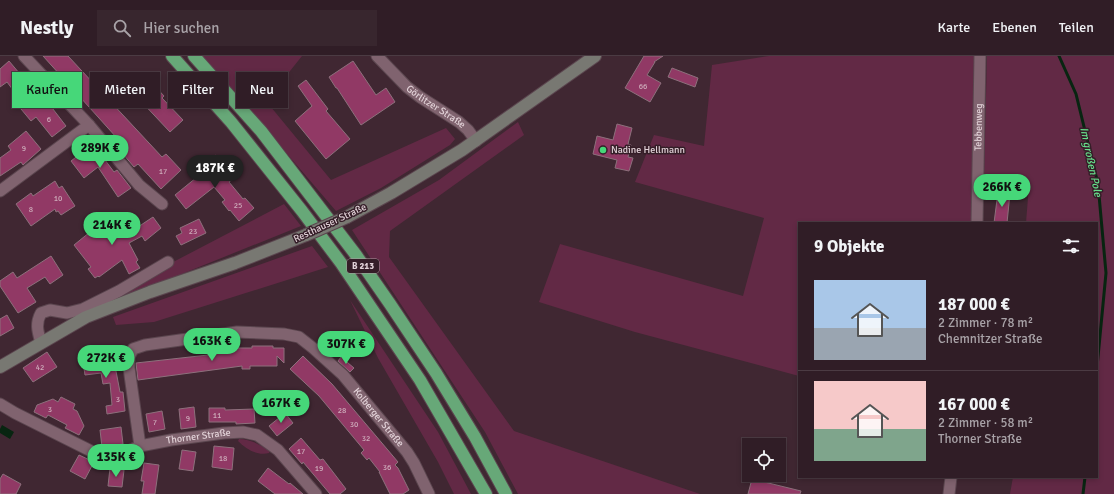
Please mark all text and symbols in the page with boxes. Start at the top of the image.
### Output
search box [97,10,377,46]
text: Nestly [20,16,73,40]
icon: search [111,17,133,39]
text: Hier suchen [143,19,220,37]
text: Karte [938,19,970,36]
text: Ebenen [992,19,1037,36]
text: Teilen [1059,19,1094,36]
chip: Kaufen [12,72,82,108]
chip: Mieten [90,72,160,108]
chip: Filter [168,72,228,108]
chip: Neu [236,72,288,108]
house number: 66 [639,81,647,91]
street label: Görlitzer Straße [404,83,468,131]
street label: Tebbenweg [972,103,985,151]
house number: 6 [47,114,51,124]
water label: Im großen Pole [1077,126,1105,198]
pin: 289K € [67,135,133,169]
text: 289K € [80,140,120,156]
house number: 9 [22,143,26,153]
place label: Nadine Hellmann [611,144,685,156]
marker: Nadine Hellmann [598,145,608,155]
pin: 187K € [182,155,248,189]
text: 187K € [195,160,235,176]
house number: 17 [159,166,167,176]
pin: 266K € [969,174,1035,208]
text: 266K € [982,179,1022,195]
house number: 10 [54,193,62,203]
house number: 25 [234,200,242,210]
street label: Resthauser Straße [292,201,368,245]
house number: 8 [29,204,33,214]
pin: 214K € [79,212,145,246]
text: 214K € [92,217,132,233]
house number: 23 [189,226,197,236]
icon: filters [1060,235,1082,257]
text: 9 Objekte [814,236,885,257]
road number: B 213 [347,259,379,273]
text: 187 000 € [938,294,1010,315]
icon: home [846,296,894,344]
text: 2 Zimmer · 78 m² [938,315,1033,331]
pin: 163K € [179,328,245,362]
pin: 307K € [313,331,379,365]
text: Chemnitzer Straße [938,331,1043,347]
text: 163K € [192,333,232,349]
text: 307K € [326,336,366,352]
pin: 272K € [73,345,139,379]
text: 272K € [86,350,126,366]
house number: 42 [36,362,44,372]
street label: Kolberger Straße [350,386,406,449]
pin: 167K € [248,390,314,424]
house number: 3 [116,394,120,404]
text: 167 000 € [938,394,1010,415]
text: 167K € [261,395,301,411]
icon: home [846,397,894,445]
house number: 3 [48,404,52,414]
house number: 28 [338,405,346,415]
house number: 11 [213,410,221,420]
house number: 9 [186,413,190,423]
text: 2 Zimmer · 58 m² [938,415,1033,431]
house number: 7 [153,417,157,427]
house number: 30 [350,419,358,429]
street label: Thorner Straße [165,427,231,447]
text: Thorner Straße [938,431,1022,447]
house number: 32 [362,433,370,443]
map controls [742,438,786,482]
button: locate [742,438,786,482]
pin: 135K € [83,444,149,478]
house number: 17 [297,446,305,456]
text: 135K € [96,449,136,465]
house number: 18 [219,453,227,463]
house number: 36 [383,462,391,472]
house number: 19 [315,463,323,473]

